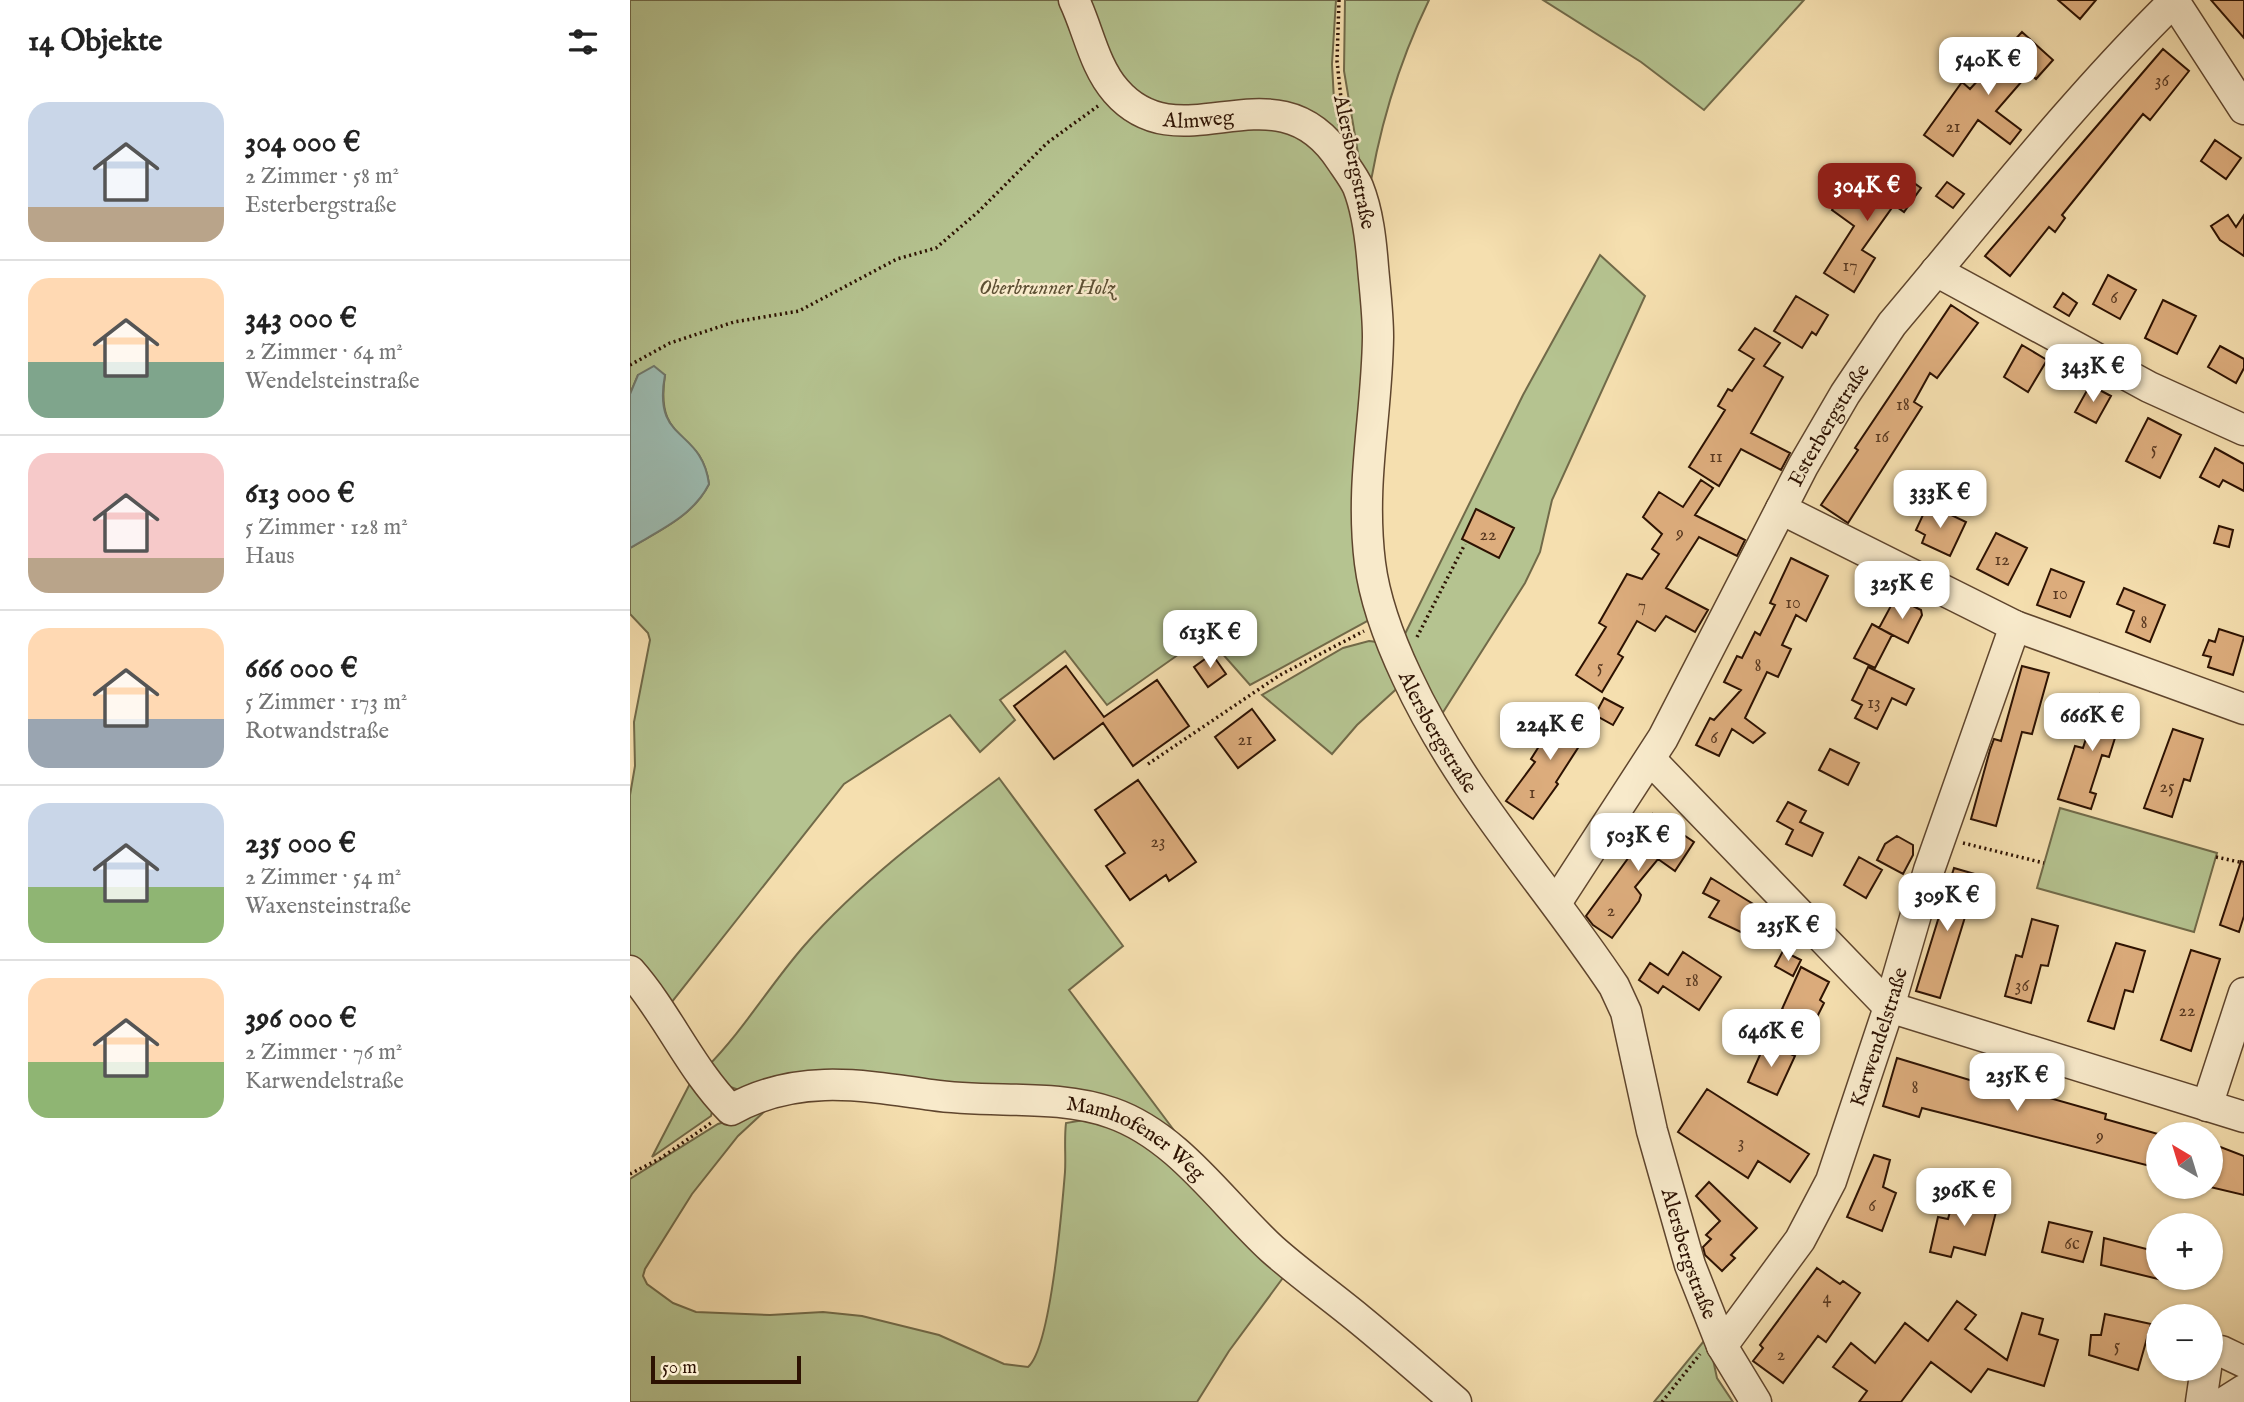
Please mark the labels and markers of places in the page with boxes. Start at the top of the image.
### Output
pin: 540K € [1931,38,2045,97]
pin: 304K € [1810,164,1924,223]
pin: 343K € [2036,344,2150,404]
pin: 333K € [1883,470,1997,530]
pin: 325K € [1845,562,1959,621]
pin: 613K € [1153,610,1267,670]
pin: 666K € [2035,694,2149,753]
pin: 224K € [1493,702,1607,762]
pin: 503K € [1581,814,1695,873]
pin: 309K € [1890,874,2004,933]
pin: 235K € [1731,904,1845,963]
pin: 646K € [1714,1010,1828,1069]
pin: 235K € [1960,1054,2074,1113]
pin: 396K € [1907,1168,2021,1228]

